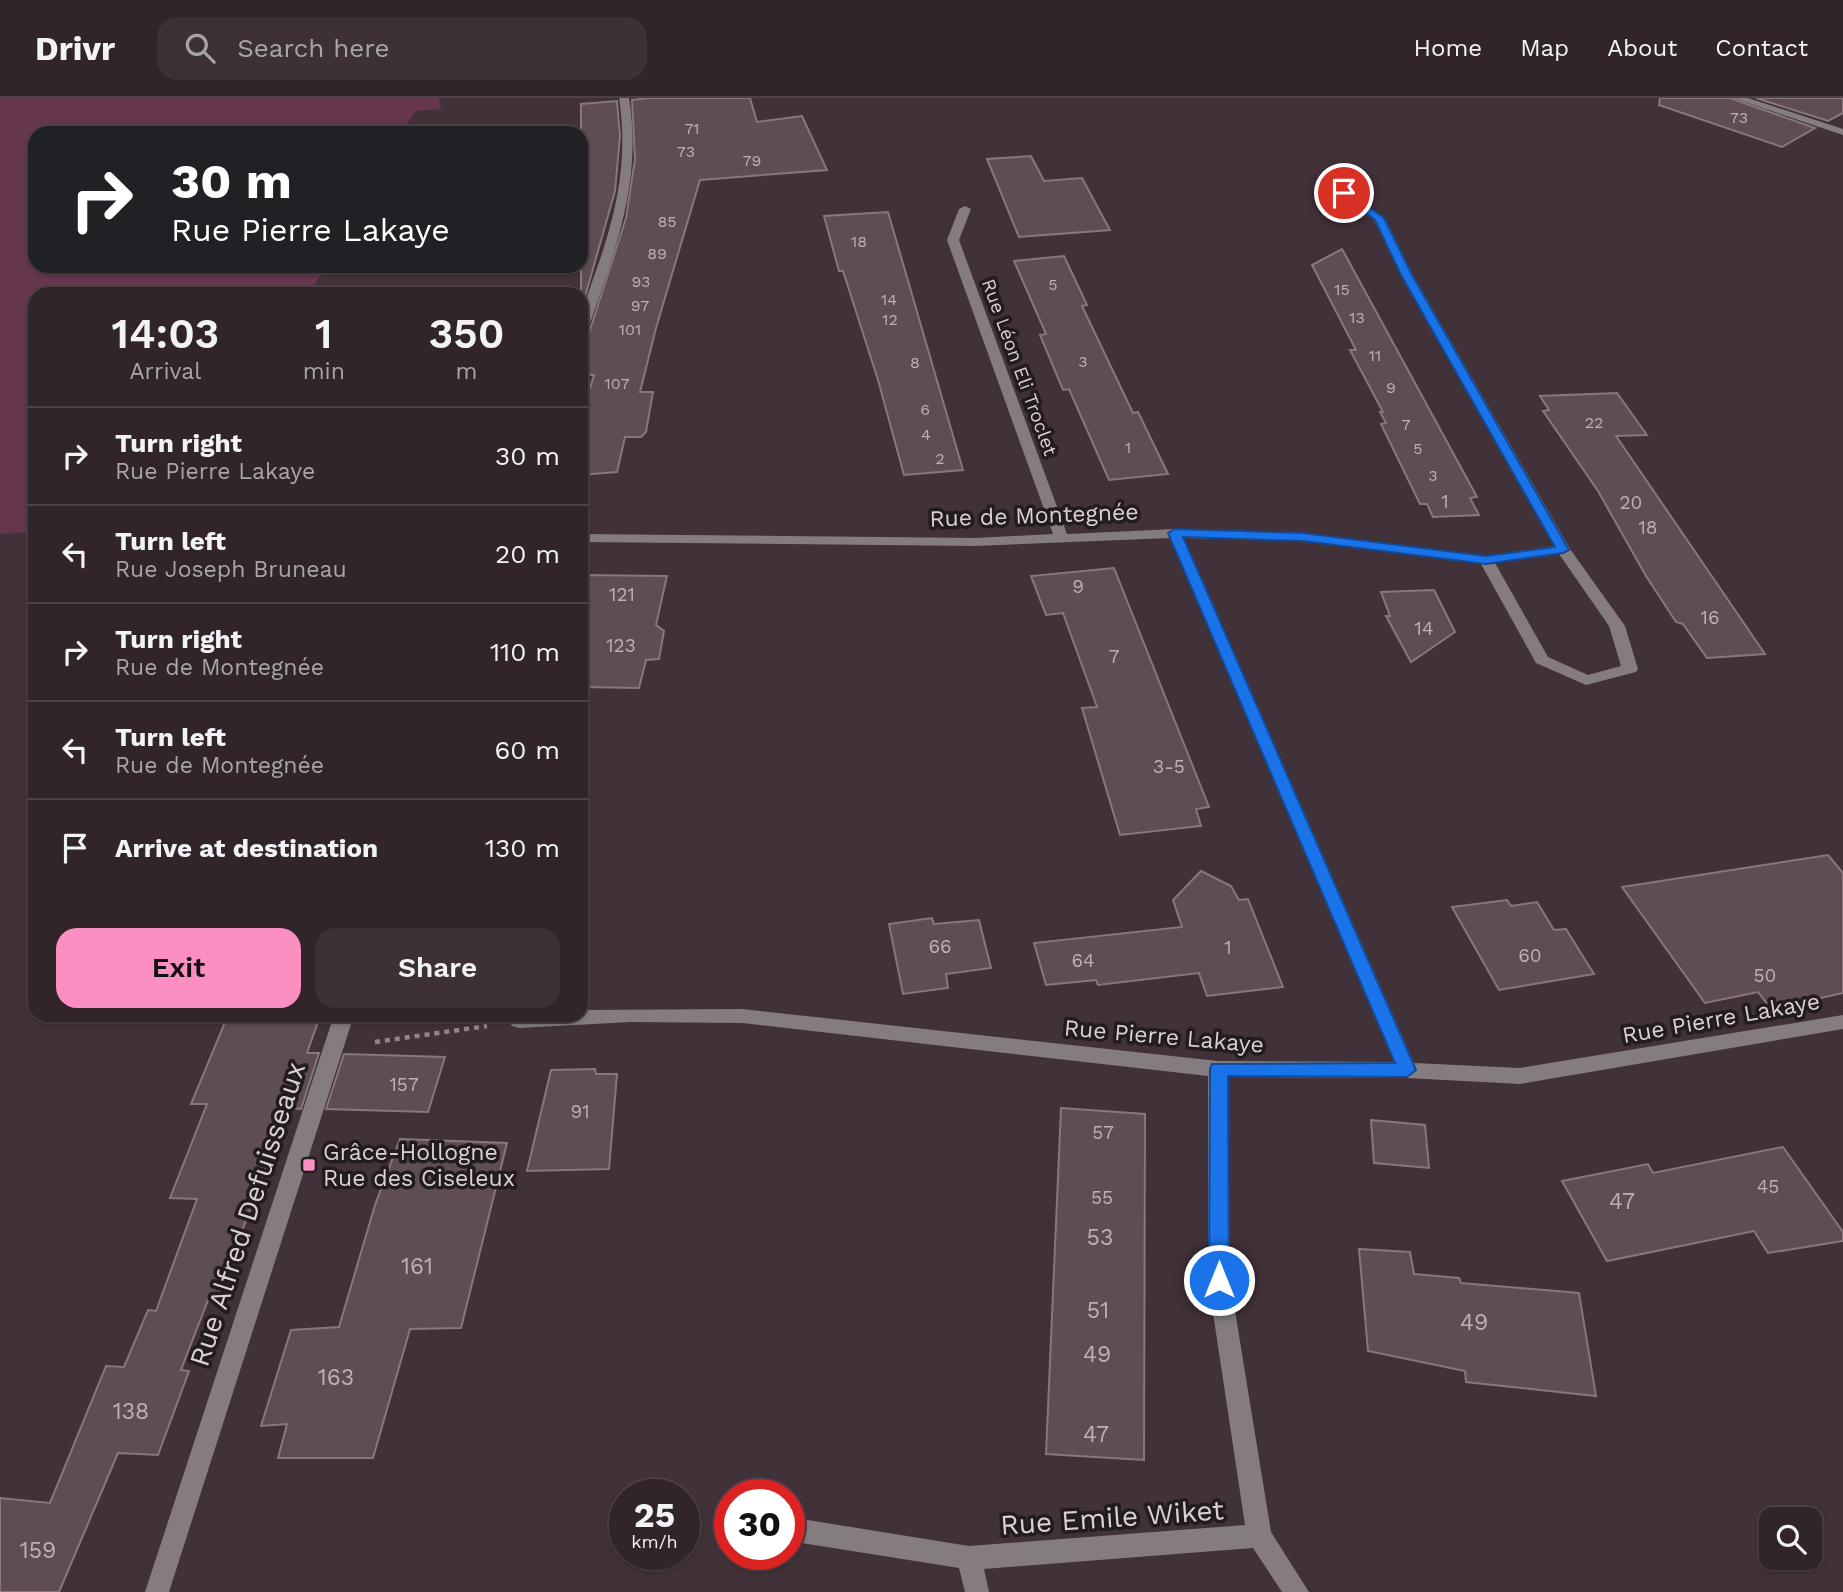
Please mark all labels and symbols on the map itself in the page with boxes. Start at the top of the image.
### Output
house number: 73 [1730,108,1748,127]
house number: 71 [684,119,700,138]
house number: 73 [677,142,695,161]
house number: 79 [743,151,761,170]
pin [1314,163,1374,223]
house number: 85 [657,212,677,231]
house number: 18 [851,232,867,251]
house number: 89 [647,244,667,263]
house number: 93 [632,272,650,291]
house number: 5 [1048,275,1058,294]
street label: Rue Léon Eli Troclet [977,276,1062,459]
house number: 15 [1334,280,1350,299]
house number: 14 [881,290,897,309]
house number: 97 [631,296,649,315]
house number: 13 [1349,308,1365,327]
house number: 12 [882,310,898,329]
house number: 101 [619,320,641,339]
house number: 11 [1369,346,1381,365]
house number: 3 [1078,352,1088,371]
house number: 8 [910,353,920,372]
house number: 107 [605,374,629,393]
house number: 9 [1386,378,1396,397]
house number: 6 [920,400,930,419]
house number: 22 [1585,413,1603,432]
house number: 7 [1402,415,1411,434]
house number: 4 [921,425,931,444]
house number: 1 [1125,438,1131,457]
house number: 5 [1413,439,1423,458]
house number: 2 [935,449,945,468]
house number: 3 [1428,466,1438,485]
house number: 1 [1441,490,1449,513]
house number: 20 [1620,491,1642,514]
street label: Rue de Montegnée [929,498,1139,533]
house number: 18 [1638,516,1658,539]
house number: 9 [1072,575,1084,598]
house number: 121 [609,583,635,606]
house number: 16 [1701,606,1719,629]
house number: 14 [1414,617,1434,640]
house number: 123 [606,634,636,657]
house number: 7 [1109,645,1119,668]
house number: 3-5 [1153,755,1185,778]
house number: 66 [928,935,952,958]
house number: 1 [1224,936,1232,959]
house number: 60 [1518,944,1542,967]
house number: 64 [1071,949,1095,972]
house number: 50 [1754,964,1776,987]
street label: Rue Pierre Lakaye [1620,988,1822,1049]
street label: Rue Pierre Lakaye [1063,1014,1265,1059]
street label: Rue Alfred Defuisseaux [183,1058,312,1371]
house number: 157 [389,1073,419,1096]
house number: 91 [570,1100,590,1123]
house number: 57 [1092,1121,1114,1144]
place label: Grâce-Hollogne Rue des Ciseleux [323,1139,515,1192]
marker: Grâce-Hollogne Rue des Ciseleux [301,1157,317,1173]
house number: 45 [1757,1175,1779,1198]
house number: 55 [1091,1186,1113,1209]
house number: 47 [1609,1188,1635,1215]
house number: 53 [1087,1224,1113,1251]
position arrow [1182,1243,1256,1317]
house number: 161 [401,1253,433,1280]
house number: 51 [1087,1297,1109,1324]
house number: 49 [1460,1309,1488,1336]
house number: 49 [1083,1341,1111,1368]
house number: 163 [318,1364,354,1391]
house number: 138 [113,1398,149,1425]
house number: 47 [1083,1421,1109,1448]
speed limit sign: 30 [714,1479,805,1570]
street label: Rue Emile Wiket [999,1493,1225,1542]
house number: 159 [20,1537,56,1564]

